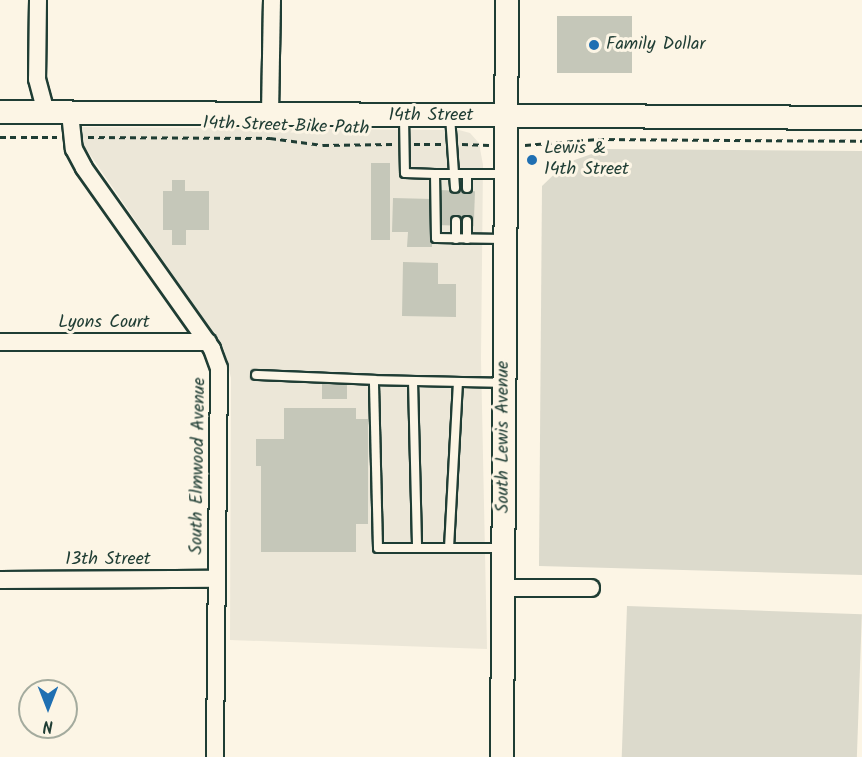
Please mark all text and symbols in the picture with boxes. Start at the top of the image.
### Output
place label: Family Dollar [606,34,706,56]
marker: Family Dollar [587,38,601,52]
street label: 14th Street [388,105,474,127]
street label: 14th Street Bike Path [202,113,370,141]
place label: Lewis & 14th Street [544,139,629,182]
marker: Lewis & 14th Street [525,153,539,167]
street label: Lyons Court [58,312,150,334]
street label: South Lewis Avenue [493,361,515,513]
street label: South Elmwood Avenue [187,377,211,555]
street label: 13th Street [65,549,151,571]
north arrow [18,679,78,739]
text: N [43,713,53,738]

